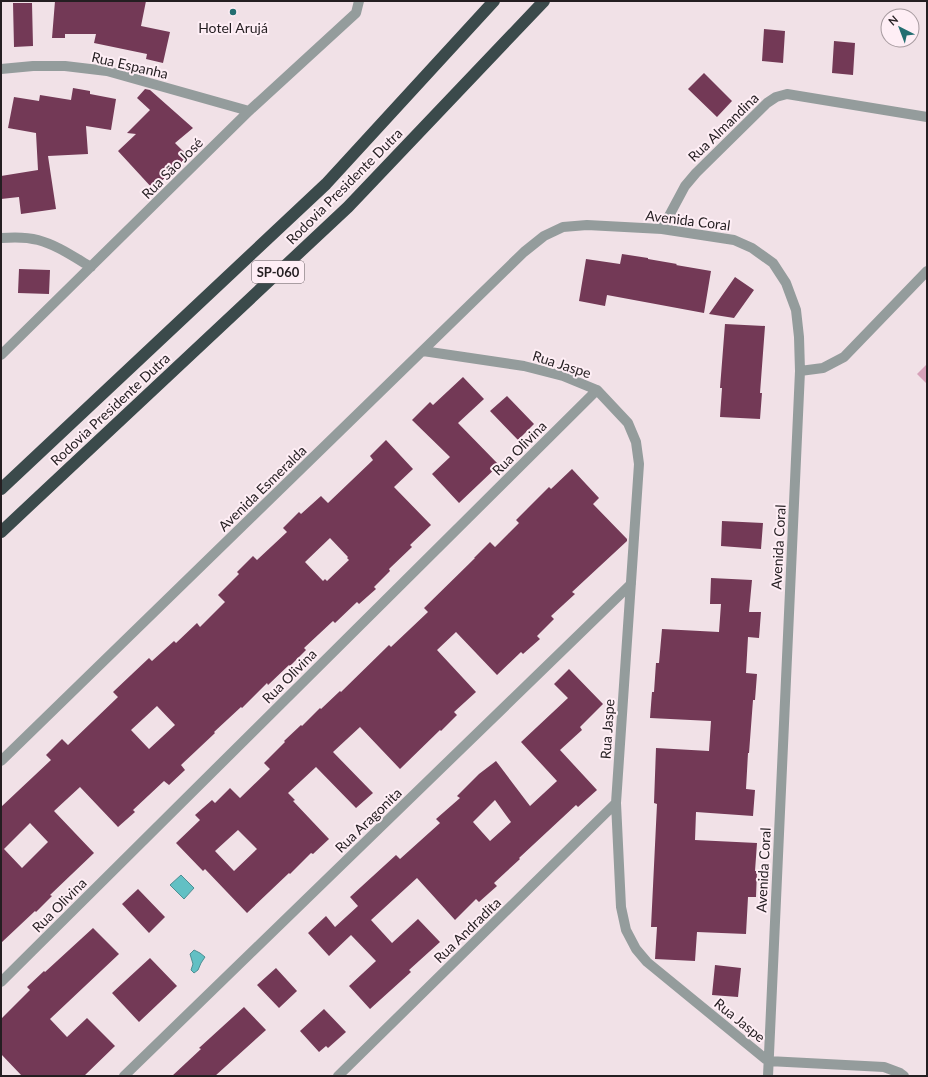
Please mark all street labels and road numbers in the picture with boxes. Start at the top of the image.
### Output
street label: Rua Espanha [90,48,170,82]
street label: Rua Almandina [684,89,762,165]
street label: Rodovia Presidente Dutra [282,124,406,248]
street label: Rua São José [138,134,206,202]
street label: Avenida Coral [645,206,731,234]
road number: SP-060 [252,261,304,283]
street label: Rua Jaspe [531,347,593,381]
street label: Rodovia Presidente Dutra [47,349,173,469]
street label: Rua Olivina [488,417,550,479]
street label: Avenida Esmeralda [214,442,310,534]
street label: Avenida Coral [767,504,789,590]
street label: Rua Olivina [258,645,320,707]
street label: Rua Jaspe [596,698,618,760]
street label: Rua Aragonita [331,784,405,856]
street label: Avenida Coral [752,827,774,913]
street label: Rua Olivina [28,874,90,936]
street label: Rua Andradita [430,894,504,966]
street label: Rua Jaspe [711,994,769,1046]

